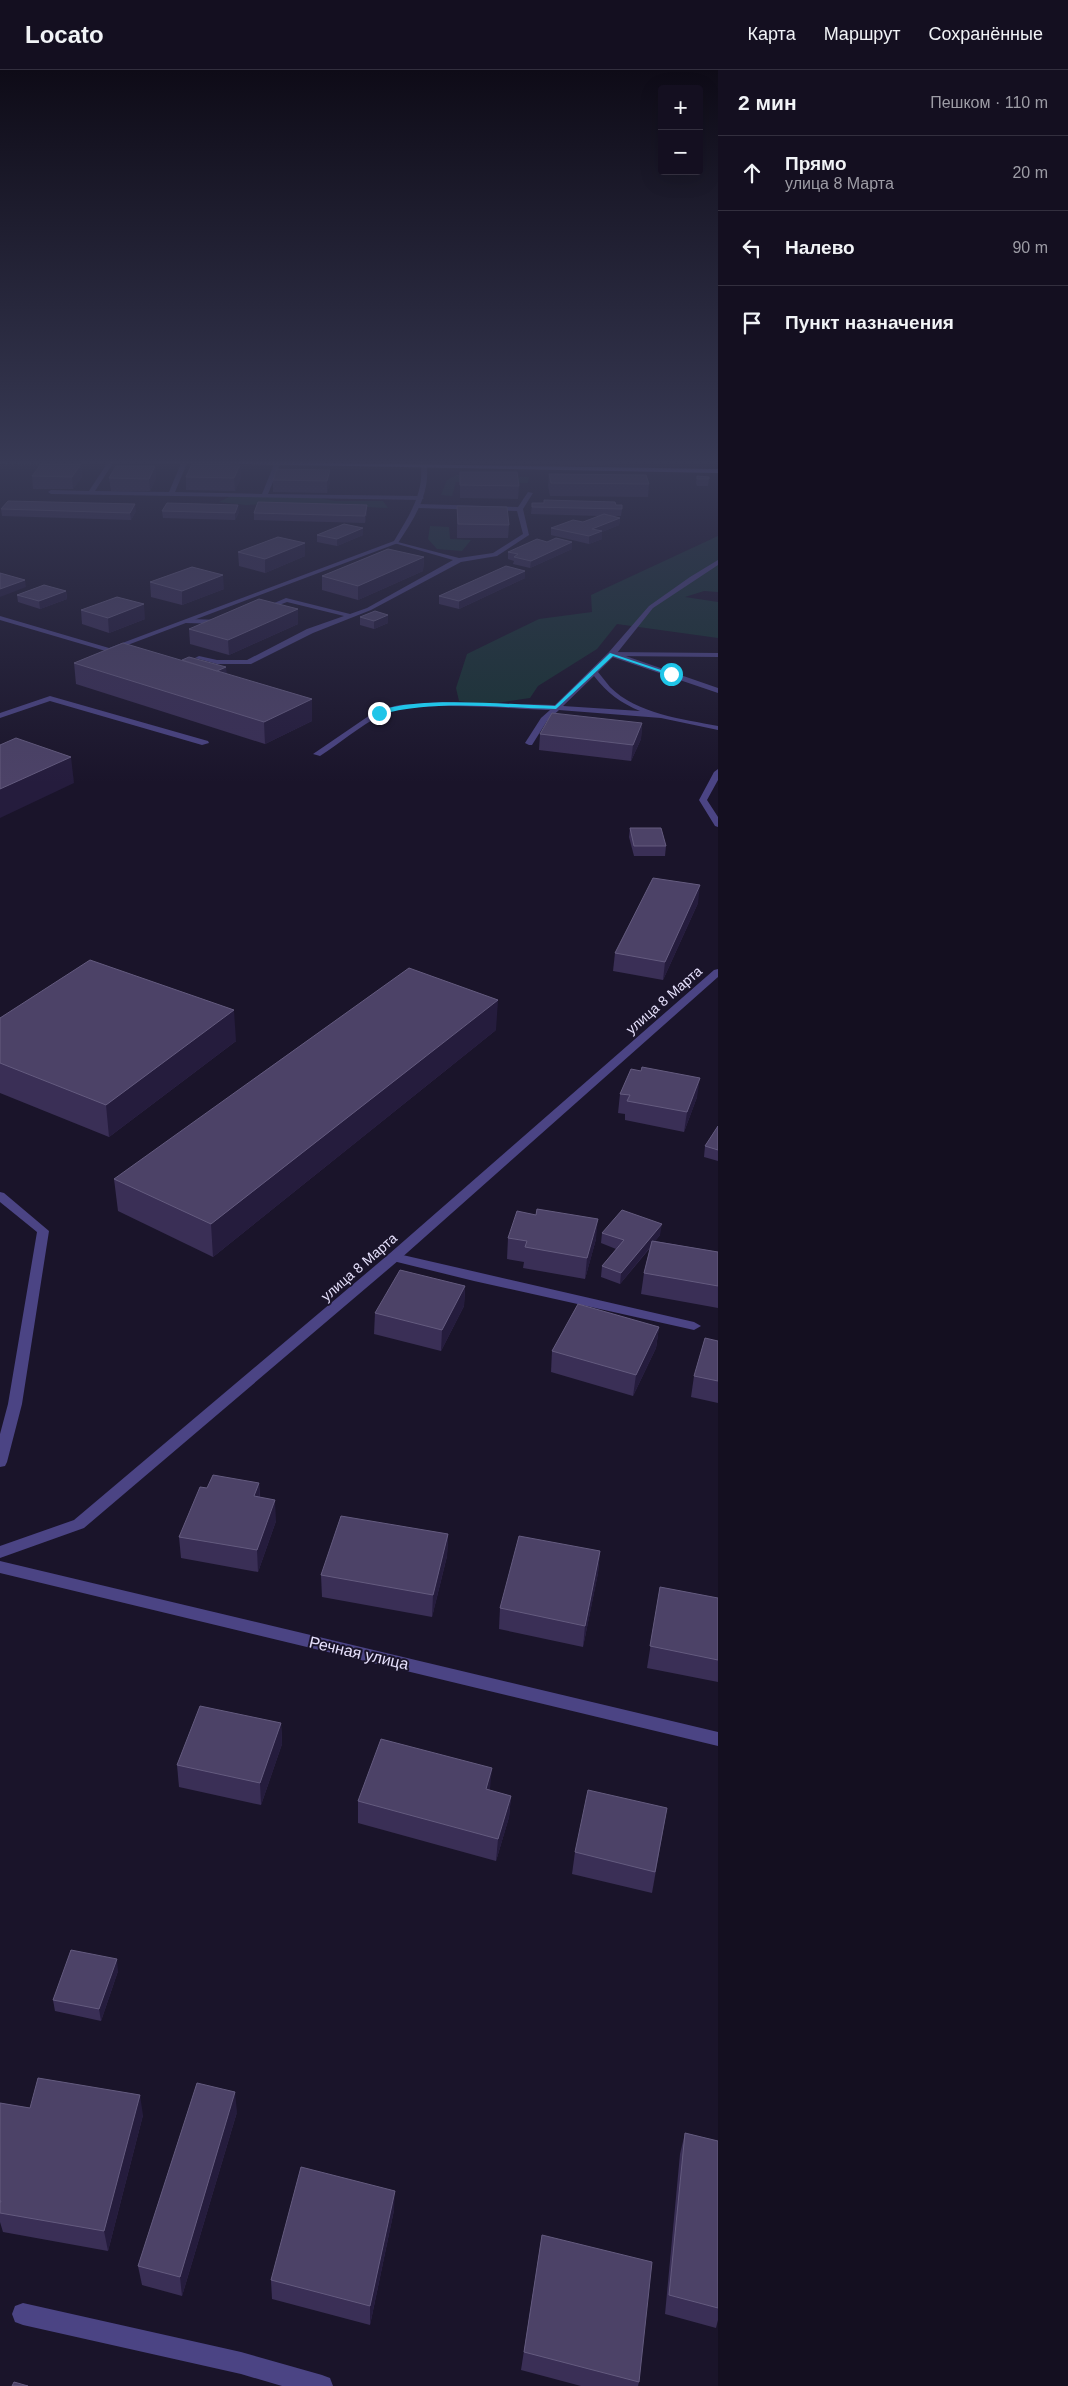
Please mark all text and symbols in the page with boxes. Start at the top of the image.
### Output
text: Locato [25,21,104,48]
text: Карта [748,24,796,44]
text: Маршрут [824,24,900,44]
text: Сохранённые [928,24,1043,44]
map controls [658,85,703,175]
button: + [658,85,703,130]
text: 2 мин [738,91,797,114]
text: Пешком · 110 m [930,94,1048,111]
button: − [658,130,703,175]
text: Прямо [785,153,847,174]
icon: ahead [738,159,766,187]
text: 20 m [1012,164,1048,181]
text: улица 8 Марта [785,175,894,192]
icon: left [738,234,766,262]
text: Налево [785,237,855,258]
text: 90 m [1012,239,1048,256]
icon: arrive [738,309,766,337]
text: Пункт назначения [785,312,954,333]
route start [660,663,683,686]
route end [368,702,391,725]
street label: улица 8 Марта [623,963,705,1037]
street label: улица 8 Марта [318,1230,400,1304]
street label: Речная улица [308,1633,410,1673]

